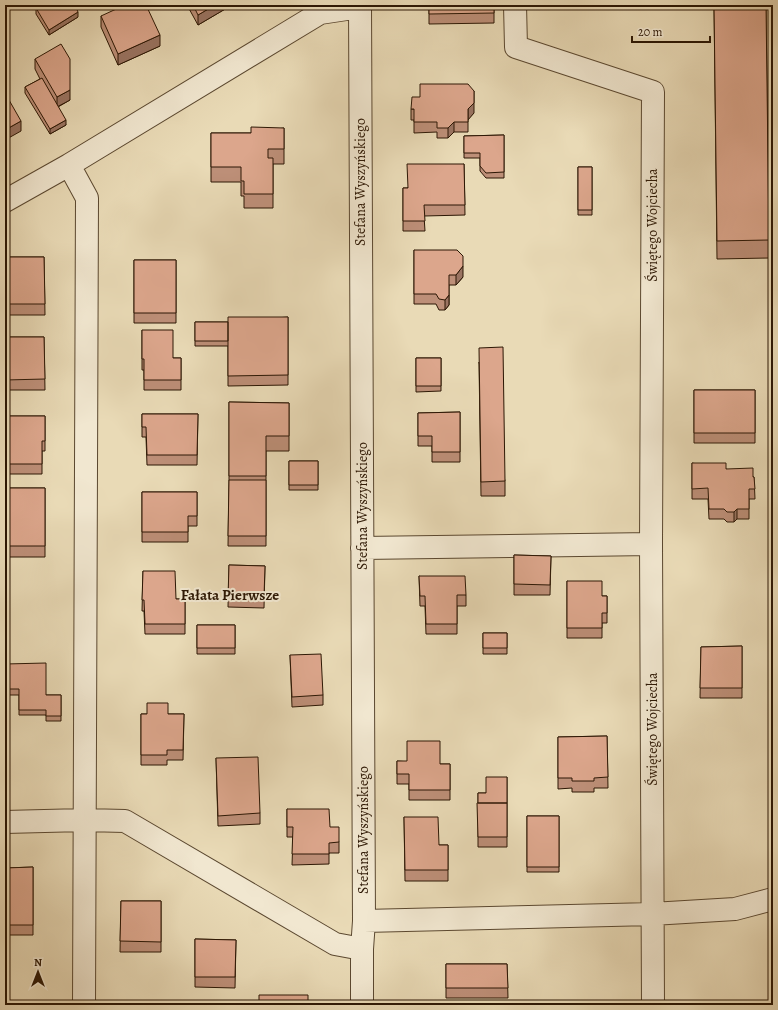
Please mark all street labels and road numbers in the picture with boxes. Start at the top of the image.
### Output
street label: Stefana Wyszyńskiego [351,118,370,246]
street label: Świętego Wojciecha [643,168,662,282]
street label: Stefana Wyszyńskiego [353,442,372,570]
street label: Świętego Wojciecha [643,672,662,786]
street label: Stefana Wyszyńskiego [354,766,373,894]

